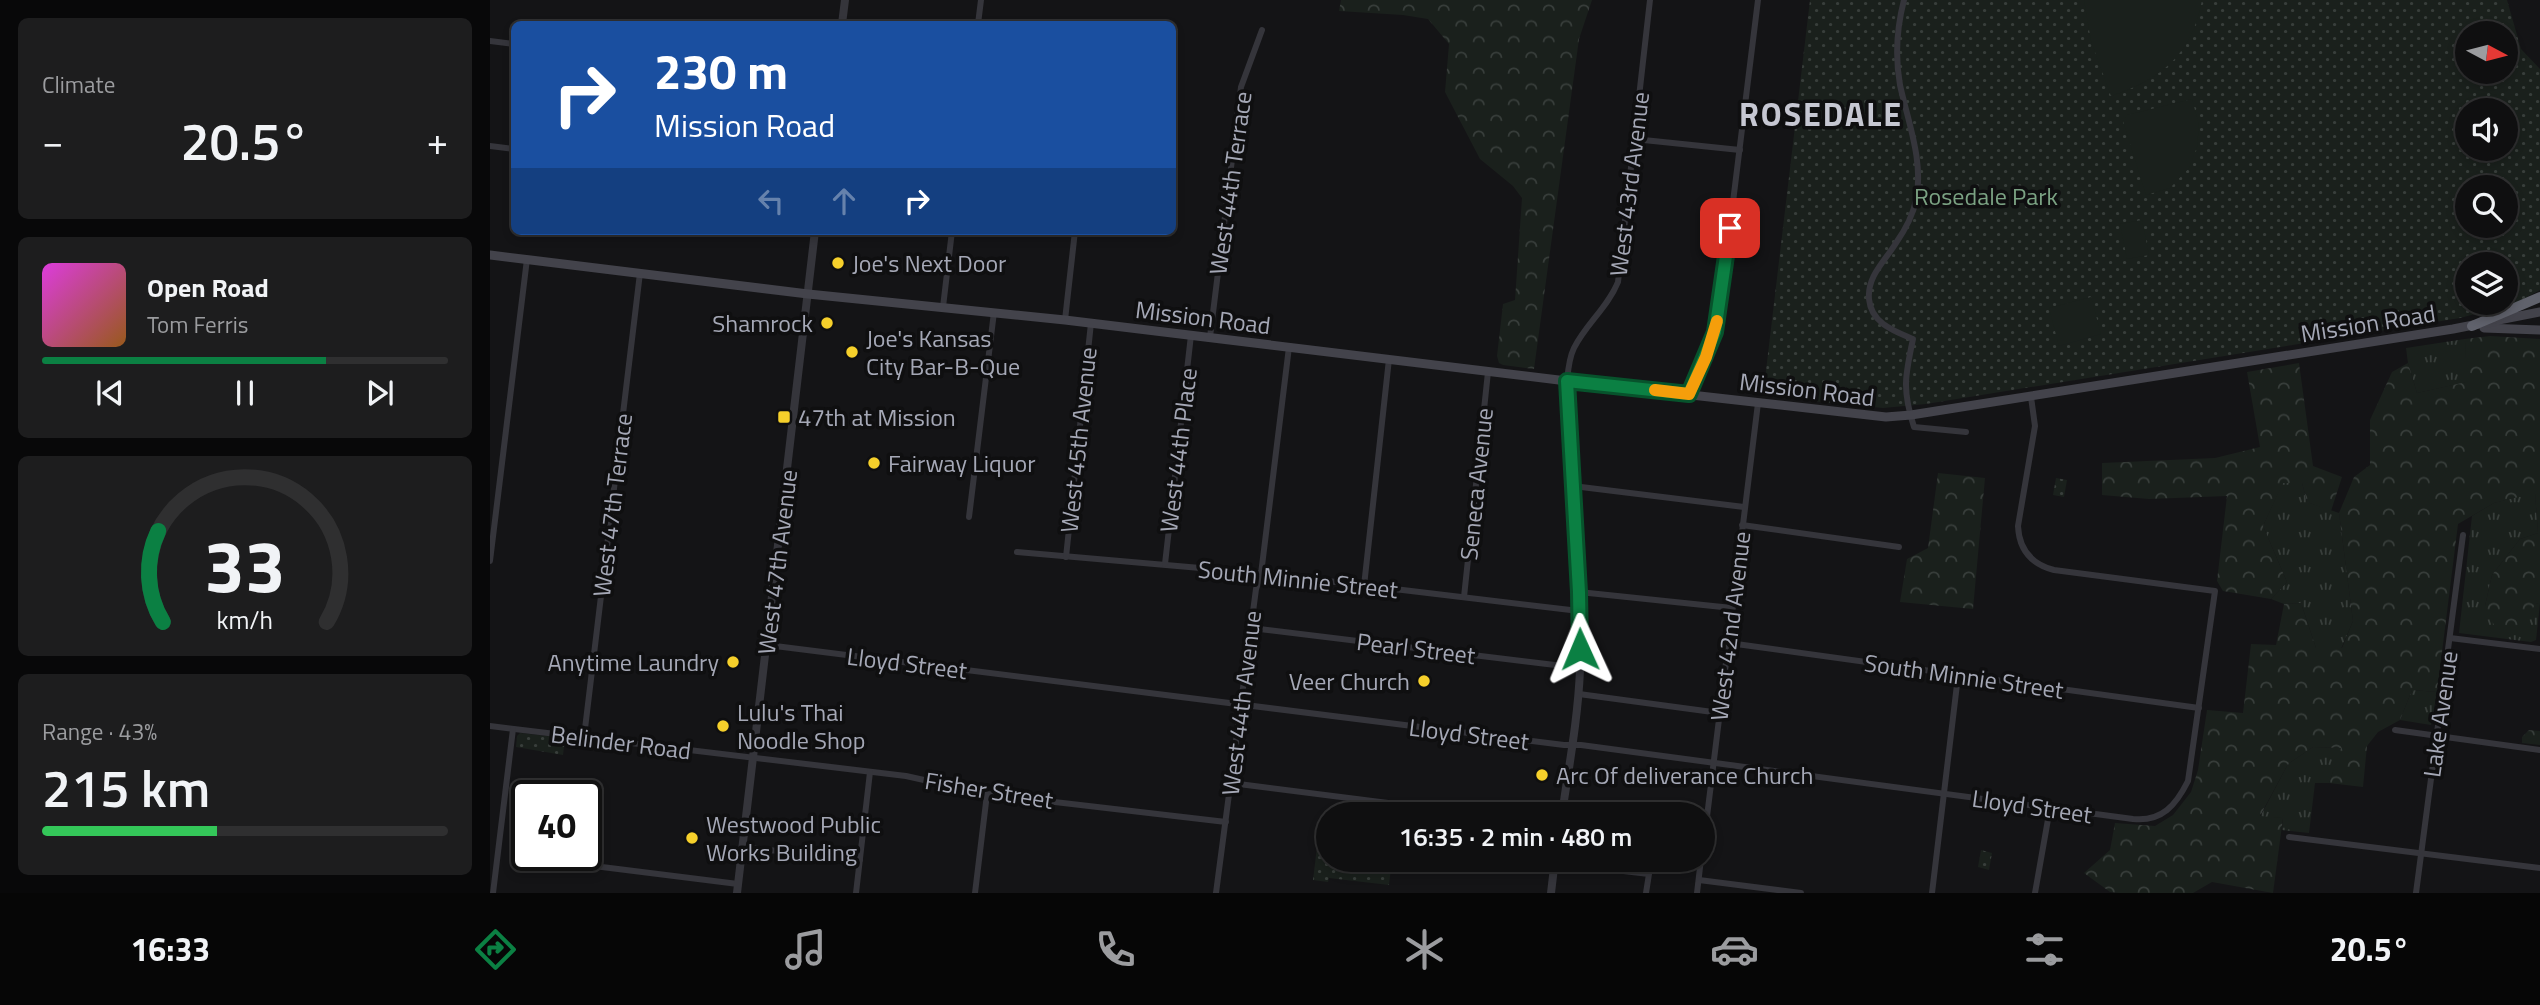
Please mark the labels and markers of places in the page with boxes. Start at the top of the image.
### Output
pin [1700,198,1760,258]
place label: Joe's Next Door [852,245,1006,281]
marker: Joe's Next Door [830,255,846,271]
place label: Shamrock [712,305,813,341]
marker: Shamrock [819,315,835,331]
place label: Joe's Kansas City Bar-B-Que [866,320,1020,384]
marker: Joe's Kansas City Bar-B-Que [844,344,860,360]
place label: 47th at Mission [798,399,956,435]
marker: 47th at Mission [776,409,792,425]
place label: Fairway Liquor [888,445,1035,481]
marker: Fairway Liquor [866,455,882,471]
place label: Anytime Laundry [547,644,719,680]
marker: Anytime Laundry [725,654,741,670]
place label: Veer Church [1289,663,1410,699]
marker: Veer Church [1416,673,1432,689]
place label: Lulu's Thai Noodle Shop [737,694,865,758]
marker: Lulu's Thai Noodle Shop [715,718,731,734]
place label: Arc Of deliverance Church [1556,757,1813,793]
marker: Arc Of deliverance Church [1534,767,1550,783]
place label: Westwood Public Works Building [706,806,881,870]
marker: Westwood Public Works Building [684,830,700,846]

